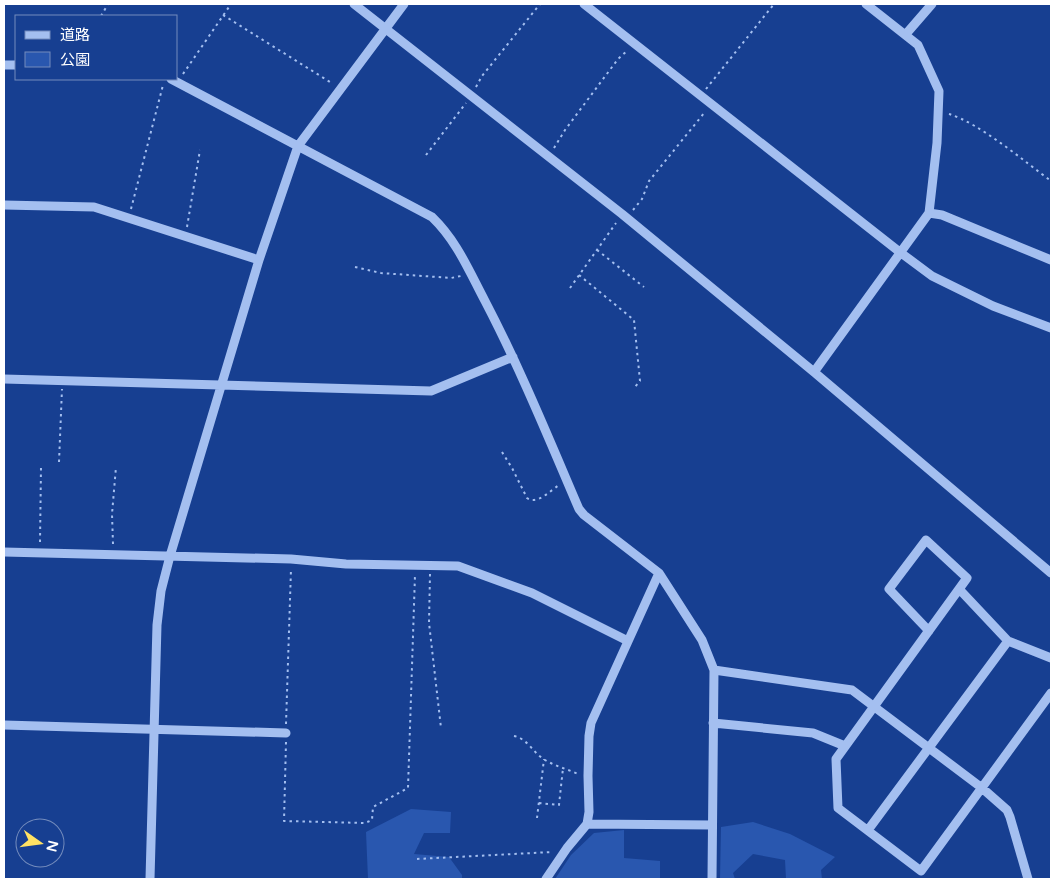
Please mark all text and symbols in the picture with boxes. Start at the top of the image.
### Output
legend [15,15,178,80]
text: 道路 [60,26,90,44]
text: 公園 [60,51,90,69]
north arrow [15,818,65,868]
text: N [43,839,62,854]

